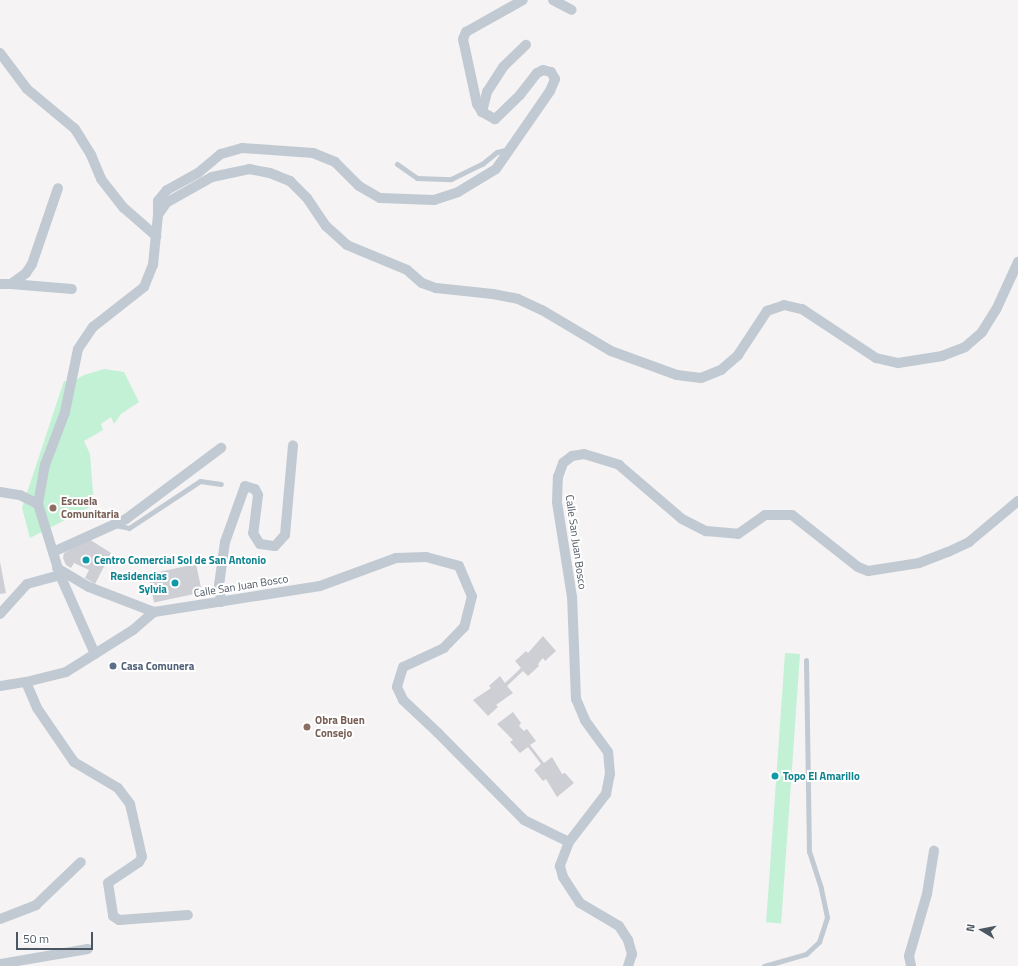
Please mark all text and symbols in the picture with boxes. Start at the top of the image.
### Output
street label: Calle San Juan Bosco [563,494,589,590]
place label: Escuela Comunitaria [61,495,119,521]
marker: Escuela Comunitaria [48,503,58,513]
place label: Centro Comercial Sol de San Antonio [94,553,266,567]
marker: Centro Comercial Sol de San Antonio [81,555,91,565]
place label: Residencias Sylvia [110,570,167,596]
street label: Calle San Juan Bosco [193,572,289,600]
marker: Residencias Sylvia [170,578,180,588]
place label: Casa Comunera [121,659,194,673]
marker: Casa Comunera [108,661,118,671]
place label: Obra Buen Consejo [315,714,365,740]
marker: Obra Buen Consejo [302,722,312,732]
place label: Topo El Amarillo [783,769,860,783]
marker: Topo El Amarillo [770,771,780,781]
north arrow [962,910,1002,950]
text: N [962,923,979,933]
scale bar [18,924,95,950]
text: 50 m [23,929,49,948]

